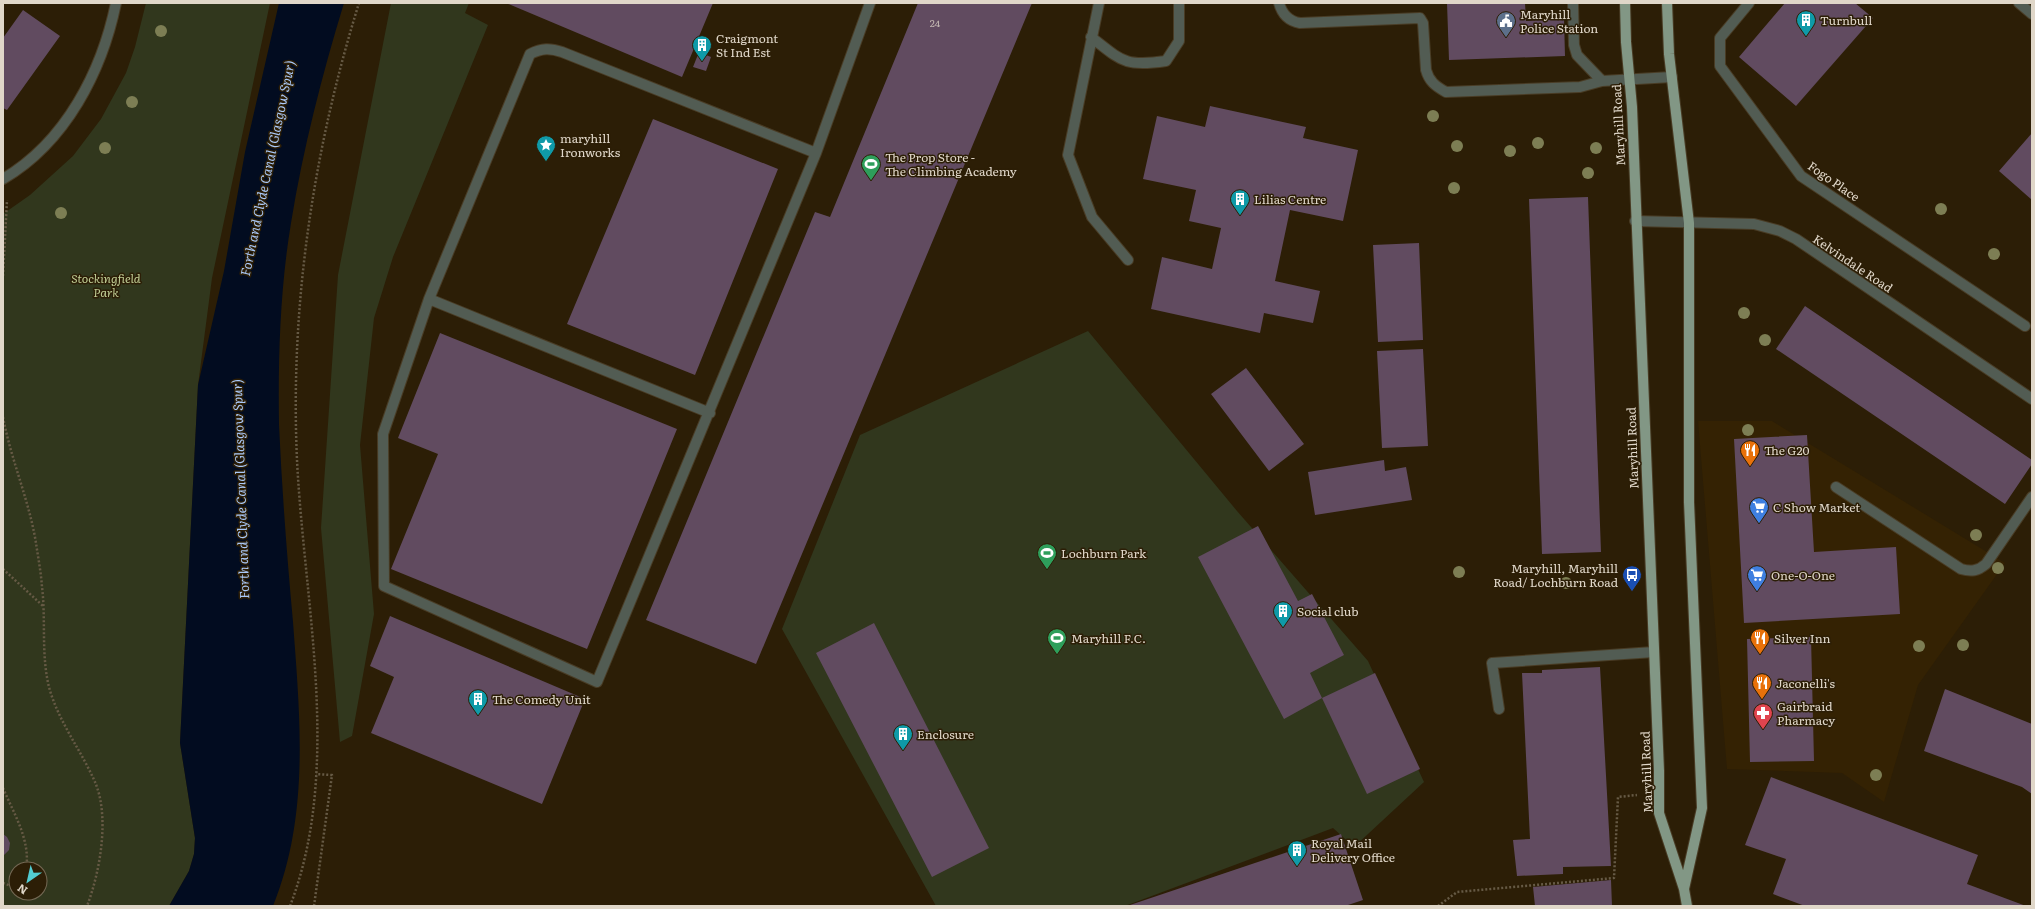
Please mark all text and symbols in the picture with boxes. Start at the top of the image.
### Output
place label: Maryhill Police Station [1520,5,1598,37]
building icon: Turnbull [1795,9,1817,37]
public building icon: Maryhill Police Station [1495,10,1517,38]
place label: Turnbull [1820,11,1872,29]
house number: 24 [930,15,941,30]
place label: Craigmont St Ind Est [716,29,778,61]
building icon: Craigmont St Ind Est [691,34,713,62]
water label: Forth and Clyde Canal (Glasgow Spur) [235,58,299,278]
street label: Maryhill Road [1607,83,1629,166]
place label: maryhill Ironworks [560,129,621,161]
place icon: maryhill Ironworks [535,134,557,162]
place label: The Prop Store - The Climbing Academy [885,148,1017,180]
sports icon: The Prop Store - The Climbing Academy [860,153,882,181]
street label: Fogo Place [1804,157,1864,205]
building icon: Lilias Centre [1229,188,1251,216]
place label: Lilias Centre [1254,190,1326,208]
street label: Kelvindale Road [1809,230,1897,297]
park label: Stockingfield Park [71,269,141,301]
water label: Forth and Clyde Canal (Glasgow Spur) [227,379,253,599]
street label: Maryhill Road [1622,406,1642,489]
restaurant icon: The G20 [1739,439,1761,467]
place label: The G20 [1764,441,1809,459]
supermarket icon: C Show Market [1748,496,1770,524]
place label: C Show Market [1773,498,1860,516]
sports icon: Lochburn Park [1036,542,1058,570]
place label: Lochburn Park [1061,544,1147,562]
place label: Maryhill, Maryhill Road/ Lochburn Road [1493,559,1619,591]
bus stop icon: Maryhill, Maryhill Road/ Lochburn Road [1621,564,1643,592]
supermarket icon: One-O-One [1746,564,1768,592]
place label: One-O-One [1771,566,1835,584]
building icon: Social club [1272,600,1294,628]
place label: Social club [1297,602,1358,620]
sports icon: Maryhill F.C. [1046,627,1068,655]
restaurant icon: Silver Inn [1749,627,1771,655]
place label: Maryhill F.C. [1071,629,1146,647]
place label: Silver Inn [1774,629,1831,647]
restaurant icon: Jaconelli's [1751,672,1773,700]
place label: Jaconelli's [1776,674,1835,692]
building icon: The Comedy Unit [467,688,489,716]
place label: The Comedy Unit [492,690,591,708]
place label: Gairbraid Pharmacy [1777,697,1835,729]
pharmacy icon: Gairbraid Pharmacy [1752,702,1774,730]
building icon: Enclosure [892,723,914,751]
place label: Enclosure [917,725,974,743]
street label: Maryhill Road [1636,730,1656,813]
place label: Royal Mail Delivery Office [1311,834,1395,866]
building icon: Royal Mail Delivery Office [1286,839,1308,867]
north arrow [8,861,48,901]
text: N [14,881,30,899]

